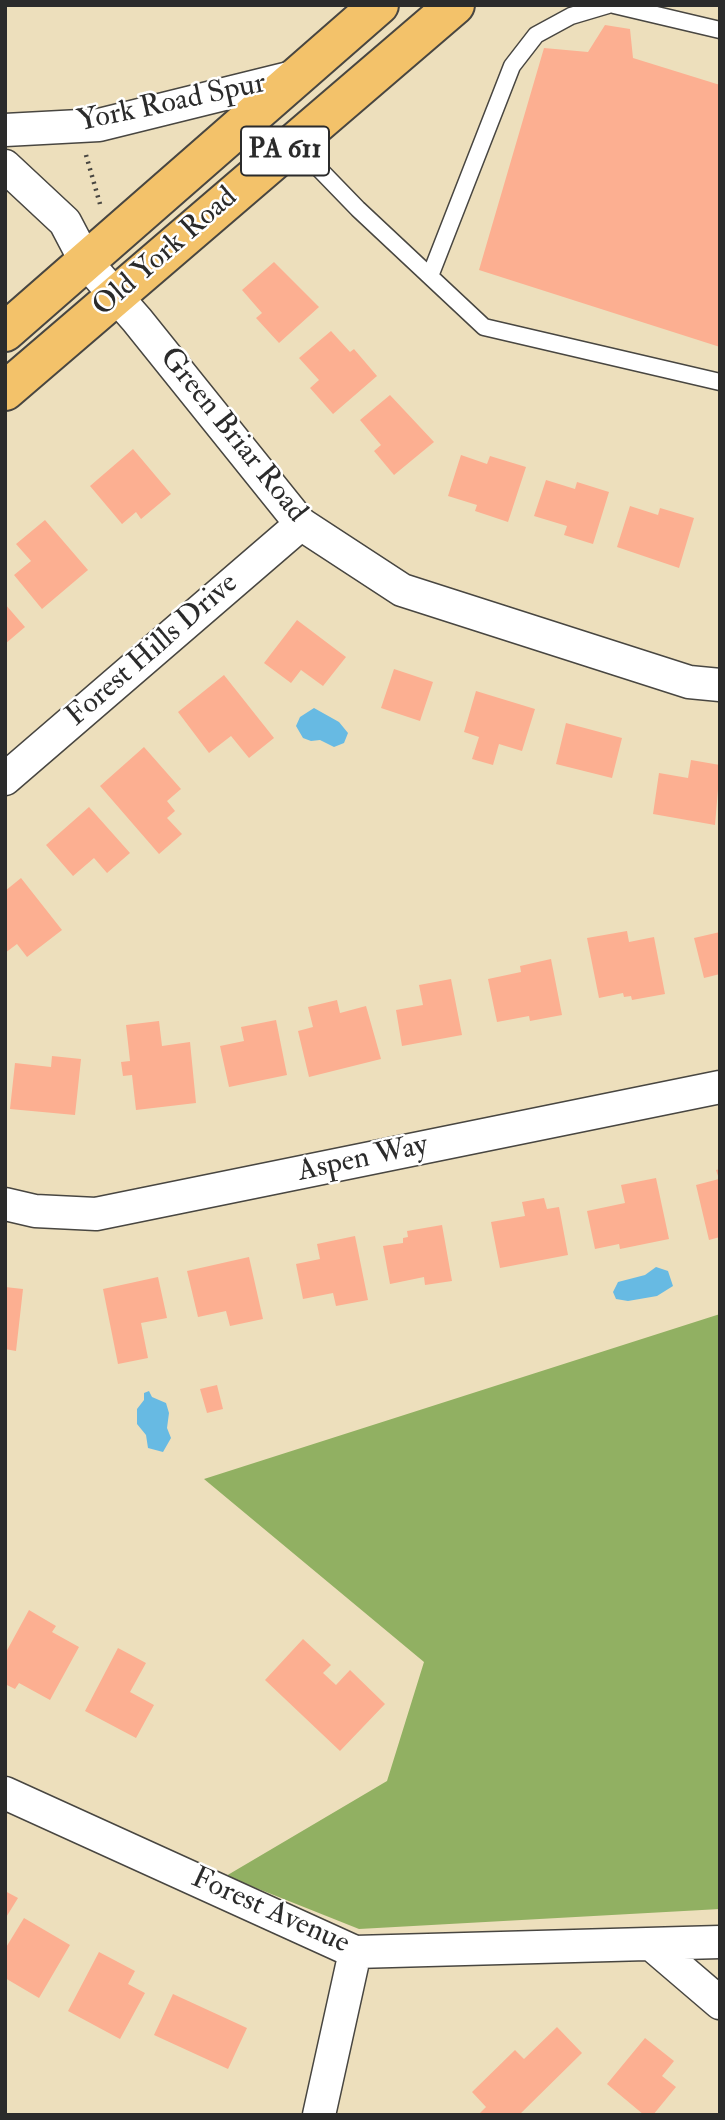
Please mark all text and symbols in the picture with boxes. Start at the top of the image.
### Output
street label: York Road Spur [75,66,269,142]
road number: PA 611 [241,127,329,176]
street label: Old York Road [86,181,246,325]
street label: Green Briar Road [151,341,313,531]
street label: Forest Hills Drive [60,567,246,735]
street label: Aspen Way [295,1129,431,1191]
street label: Forest Avenue [185,1861,355,1963]

